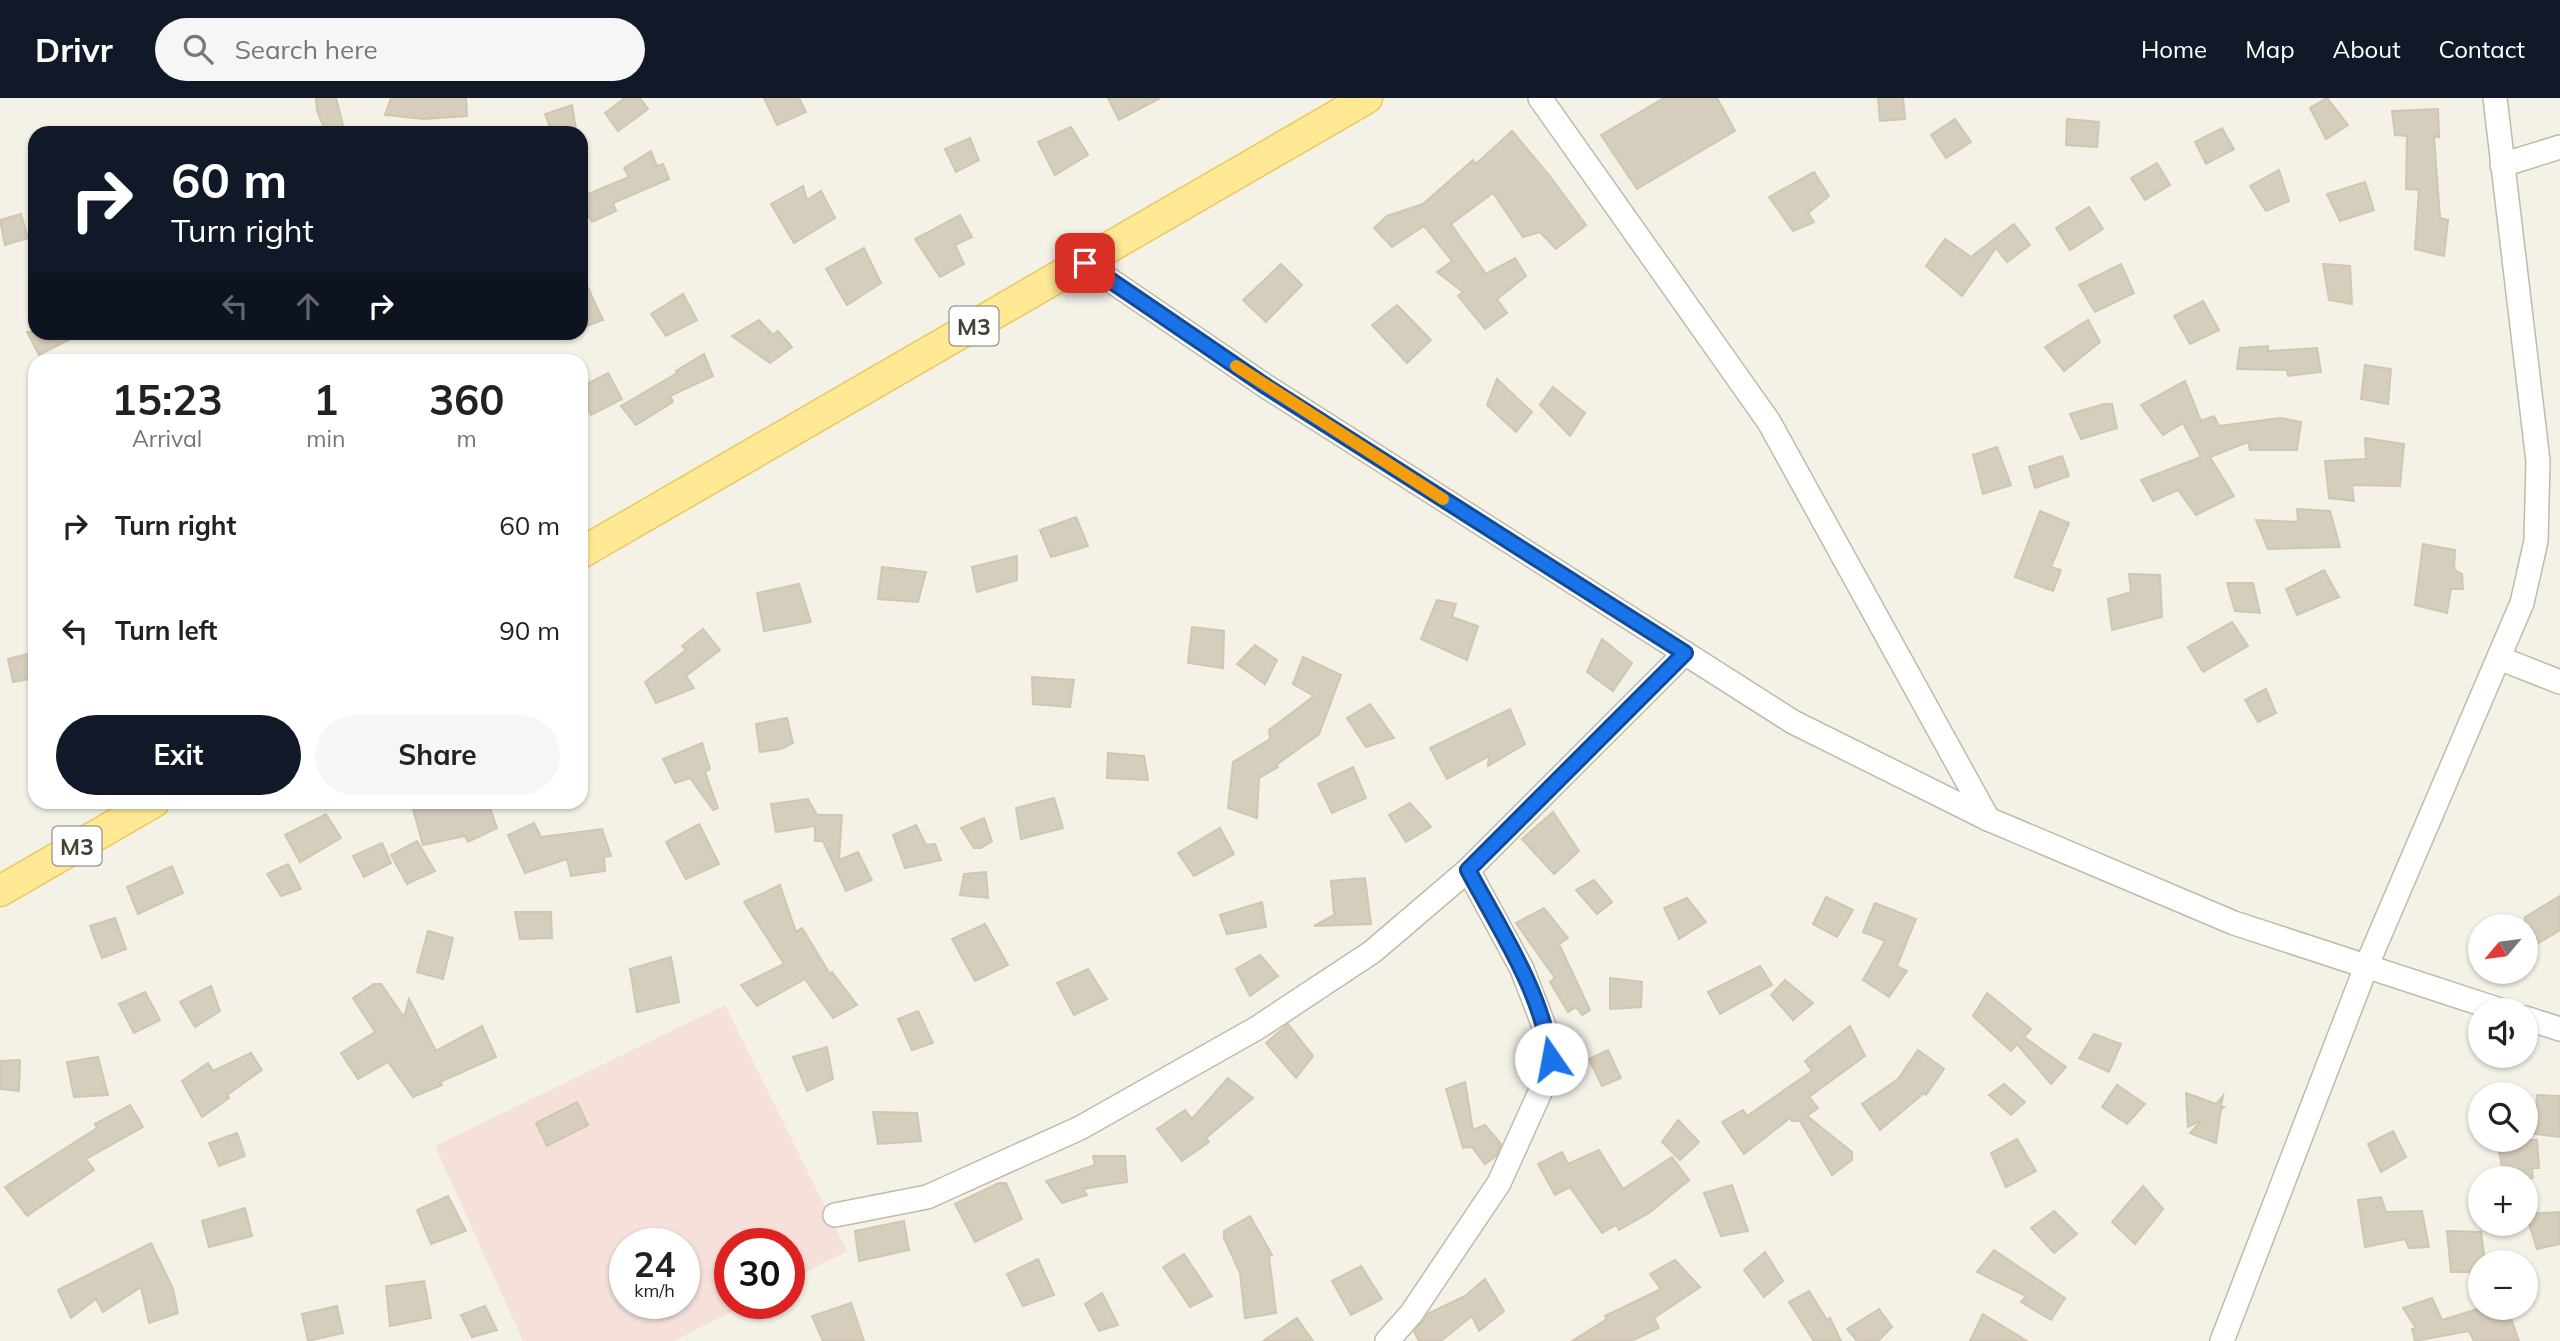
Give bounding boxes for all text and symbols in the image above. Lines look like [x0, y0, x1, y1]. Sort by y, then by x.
search box [155, 18, 645, 81]
text: Drivr [35, 29, 113, 70]
icon: search [179, 30, 217, 68]
text: Search here [235, 33, 378, 66]
text: Home [2141, 34, 2207, 64]
text: Map [2245, 34, 2295, 64]
text: About [2333, 34, 2401, 64]
text: Contact [2439, 34, 2525, 64]
text: 60 m [171, 149, 287, 210]
icon: right [56, 154, 147, 245]
text: Turn right [171, 210, 314, 250]
pin [1055, 233, 1115, 293]
icon: arrive [1066, 244, 1104, 282]
icon: left [216, 287, 254, 325]
icon: ahead [289, 287, 327, 325]
icon: right [362, 287, 400, 325]
road number: M3 [950, 306, 998, 345]
text: 15:23 [112, 373, 223, 426]
text: 1 [313, 373, 338, 426]
text: 360 [429, 373, 504, 426]
text: Arrival [132, 424, 202, 453]
text: min [306, 424, 345, 453]
text: m [457, 424, 477, 453]
icon: right [56, 507, 94, 545]
text: Turn right [115, 509, 236, 542]
text: 60 m [499, 509, 560, 542]
icon: left [56, 612, 94, 650]
text: Turn left [115, 614, 217, 647]
text: 90 m [499, 614, 560, 647]
button: Exit [56, 715, 301, 795]
button: Share [315, 715, 560, 795]
road number: M3 [52, 826, 102, 866]
north arrow [2468, 914, 2538, 984]
map controls [2468, 914, 2538, 1320]
button: sound [2468, 998, 2538, 1068]
position arrow [1514, 1022, 1588, 1096]
button: search [2468, 1082, 2538, 1152]
button: + [2468, 1166, 2538, 1236]
speed limit sign: 30 [714, 1228, 805, 1319]
text: 24 [633, 1242, 676, 1286]
button: − [2468, 1250, 2538, 1320]
text: km/h [634, 1279, 675, 1302]

